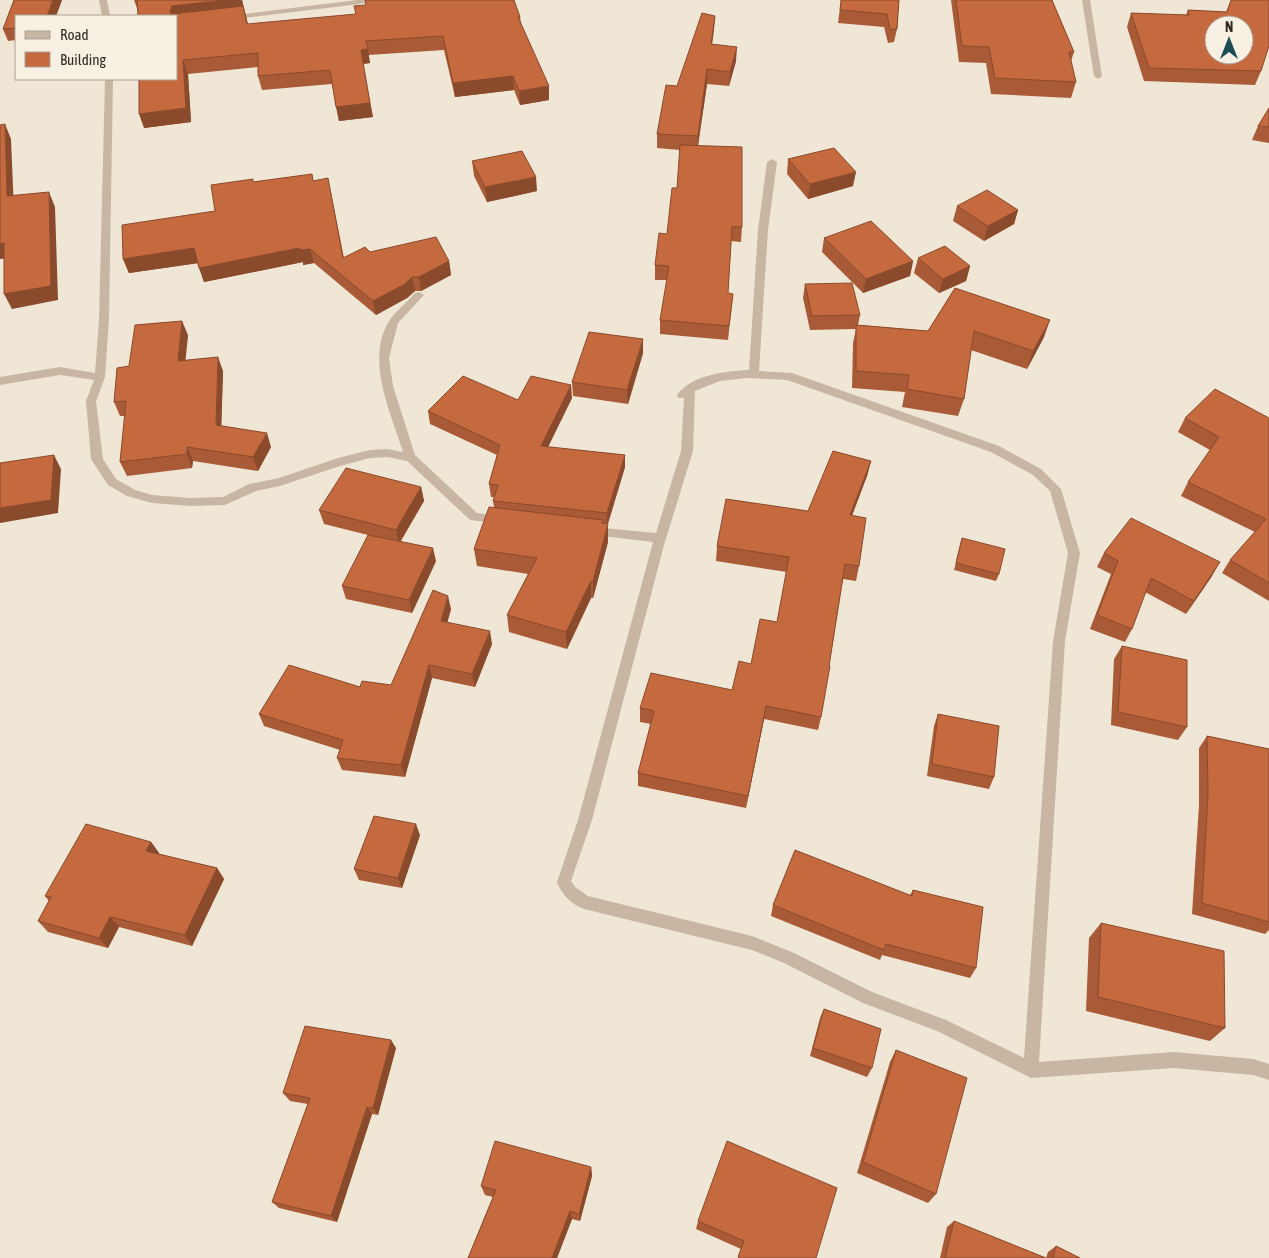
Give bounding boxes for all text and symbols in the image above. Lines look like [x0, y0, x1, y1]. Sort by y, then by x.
legend [15, 15, 178, 80]
north arrow [1204, 15, 1254, 65]
text: N [1225, 19, 1233, 35]
text: Road [60, 26, 89, 43]
text: Building [60, 51, 106, 68]

